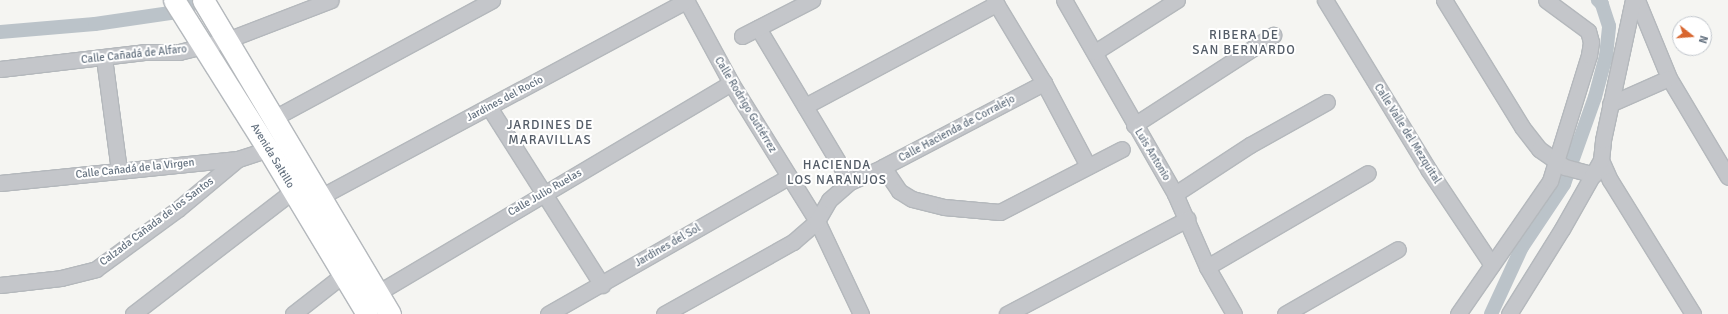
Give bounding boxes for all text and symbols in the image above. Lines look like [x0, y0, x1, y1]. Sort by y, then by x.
north arrow [1672, 16, 1712, 56]
district label: RIBERA DE SAN BERNARDO [1192, 28, 1296, 59]
text: N [1696, 34, 1710, 45]
street label: Calle Cañadá de Alfaro [81, 43, 187, 67]
street label: Calle Rodrigo Gutiérrez [711, 55, 779, 155]
street label: Jardines del Rocío [464, 73, 546, 125]
street label: Calle Valle del Mezquital [1371, 82, 1443, 186]
street label: Calle Hacienda de Corralejo [897, 93, 1017, 165]
district label: JARDINES DE MARAVILLAS [507, 118, 593, 149]
street label: Avenida Saltillo [247, 121, 297, 191]
street label: Luis Antonio [1131, 127, 1173, 183]
street label: Calle Cañadá de la Virgen [75, 156, 195, 182]
district label: HACIENDA LOS NARANJOS [787, 158, 887, 189]
street label: Calle Julio Ruelas [506, 167, 584, 219]
street label: Calzada Cañada de los Santos [97, 175, 217, 269]
street label: Jardines del Sol [633, 222, 703, 270]

